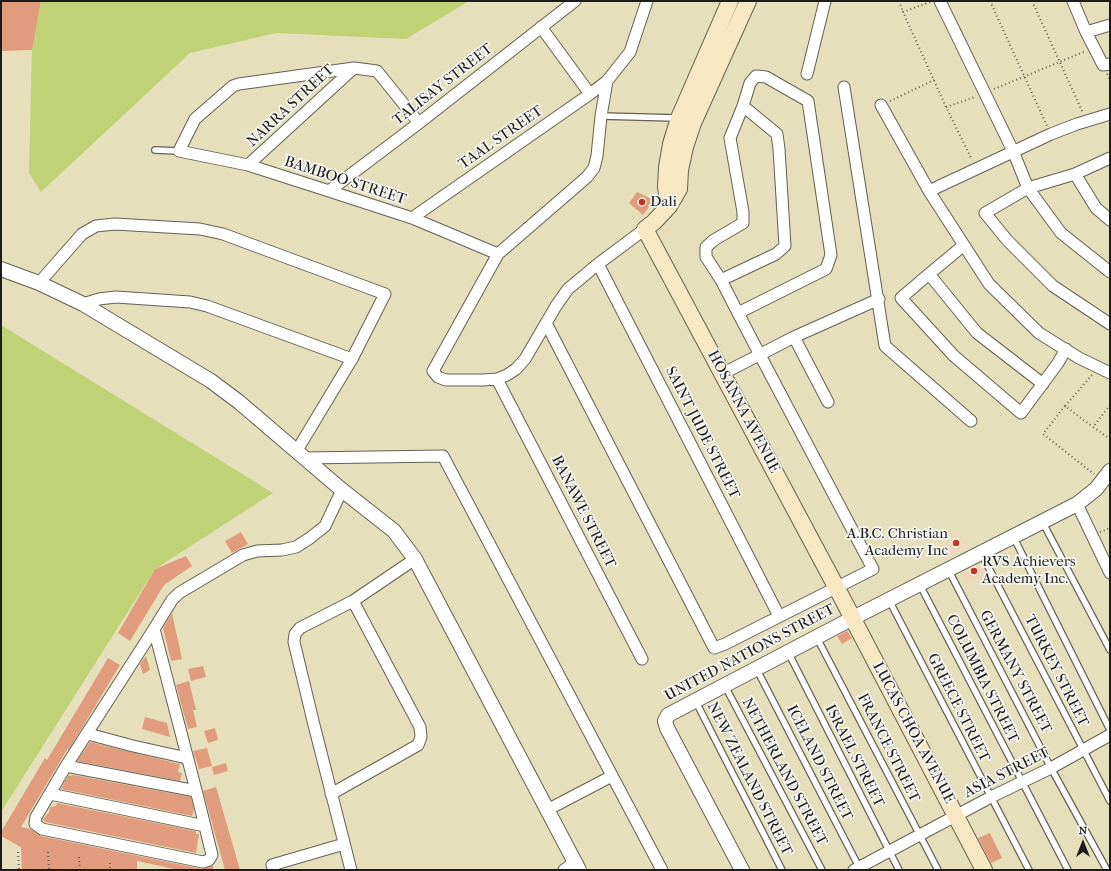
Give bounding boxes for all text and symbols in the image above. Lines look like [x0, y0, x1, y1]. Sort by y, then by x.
street label: TALISAY STREET [389, 40, 497, 130]
street label: NARRA STREET [244, 61, 338, 151]
street label: TAAL STREET [455, 102, 547, 174]
street label: BAMBOO STREET [282, 153, 408, 209]
place label: Dali [650, 193, 677, 211]
marker: Dali [637, 197, 647, 207]
street label: HOSANNA AVENUE [703, 348, 783, 476]
street label: SAINT JUDE STREET [661, 364, 743, 502]
street label: BANAWE STREET [547, 453, 619, 571]
place label: A.B.C. Christian Academy Inc [847, 525, 948, 560]
marker: A.B.C. Christian Academy Inc [951, 538, 961, 548]
place label: RVS Achievers Academy Inc. [982, 553, 1076, 588]
marker: RVS Achievers Academy Inc. [969, 566, 979, 576]
street label: UNITED NATIONS STREET [662, 600, 838, 706]
street label: GERMANY STREET [975, 608, 1055, 736]
street label: COLUMBIA STREET [942, 612, 1022, 746]
street label: TURKEY STREET [1020, 612, 1092, 730]
street label: GREECE STREET [923, 651, 993, 765]
street label: LUCAS CHOA AVENUE [868, 659, 958, 807]
street label: FRANCE STREET [853, 691, 923, 805]
street label: NETHERLAND STREET [737, 695, 831, 849]
street label: NEW ZEALAND STREET [702, 699, 796, 859]
street label: ICELAND STREET [782, 702, 856, 824]
street label: ISRAEL STREET [820, 702, 888, 810]
street label: ASIA STREET [961, 744, 1053, 802]
north arrow [1063, 823, 1103, 863]
text: N [1079, 824, 1087, 837]

